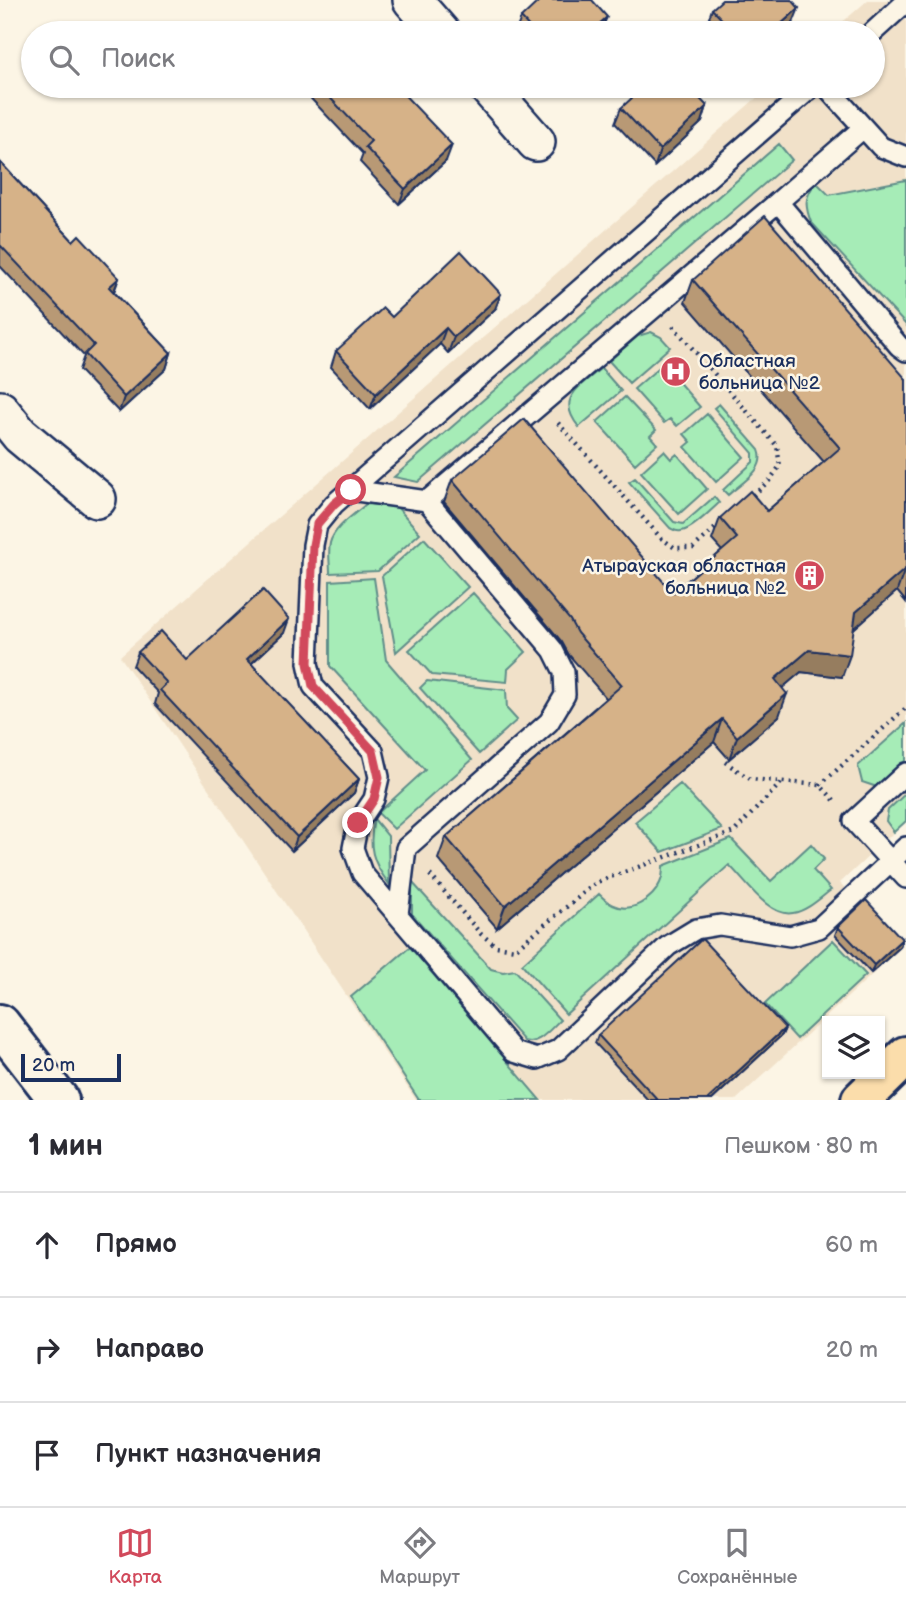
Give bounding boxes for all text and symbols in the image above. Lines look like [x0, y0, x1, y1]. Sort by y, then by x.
search box [21, 21, 885, 98]
icon: search [45, 41, 83, 79]
text: Поиск [101, 44, 175, 75]
place label: Областная больница №2 [699, 350, 821, 395]
hospital icon: Областная больница №2 [659, 354, 693, 388]
route start [335, 474, 366, 505]
place label: Атырауская областная больница №2 [581, 555, 787, 600]
building icon: Атырауская областная больница №2 [792, 559, 826, 593]
route end [342, 807, 373, 838]
map controls [822, 1016, 885, 1079]
button: layers [822, 1016, 885, 1079]
scale bar [21, 1051, 121, 1083]
text: 20 m [32, 1054, 75, 1077]
text: 1 мин [28, 1128, 103, 1164]
text: Пешком · 80 m [724, 1132, 878, 1160]
icon: ahead [28, 1226, 66, 1264]
text: Прямо [95, 1229, 177, 1260]
text: 60 m [825, 1231, 878, 1259]
icon: right [28, 1331, 66, 1369]
text: Направо [95, 1334, 204, 1365]
text: 20 m [826, 1336, 878, 1364]
icon: arrive [28, 1436, 66, 1474]
text: Пункт назначения [95, 1439, 321, 1470]
tab: Карта [109, 1524, 162, 1589]
tab: Маршрут [379, 1524, 460, 1589]
tab: Сохранённые [677, 1524, 797, 1589]

